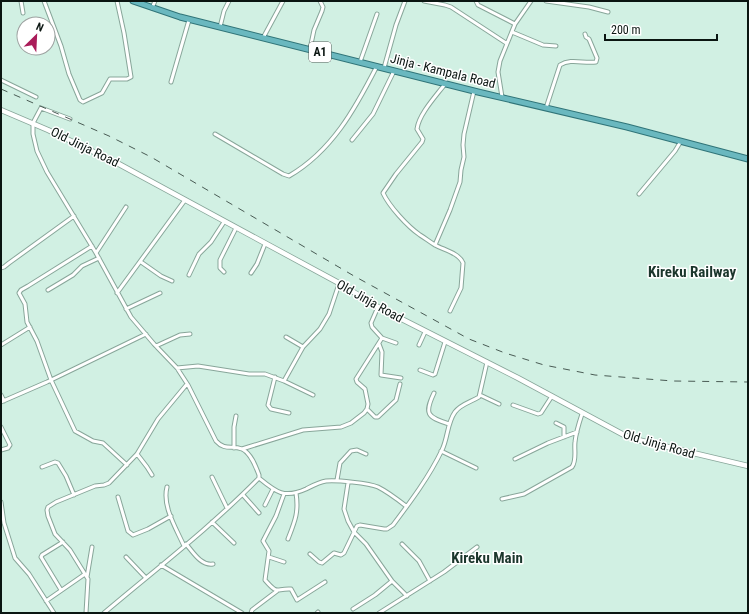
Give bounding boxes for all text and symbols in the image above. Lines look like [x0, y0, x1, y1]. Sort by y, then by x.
north arrow [16, 16, 56, 56]
scale bar [605, 16, 717, 42]
text: N [34, 20, 46, 35]
text: 200 m [611, 23, 641, 37]
road number: A1 [309, 42, 331, 62]
street label: Jinja - Kampala Road [389, 51, 497, 91]
street label: Old Jinja Road [48, 124, 122, 170]
district label: Kireku Railway [648, 263, 736, 281]
street label: Old Jinja Road [334, 276, 406, 326]
street label: Old Jinja Road [621, 427, 697, 461]
district label: Kireku Main [451, 549, 523, 567]

